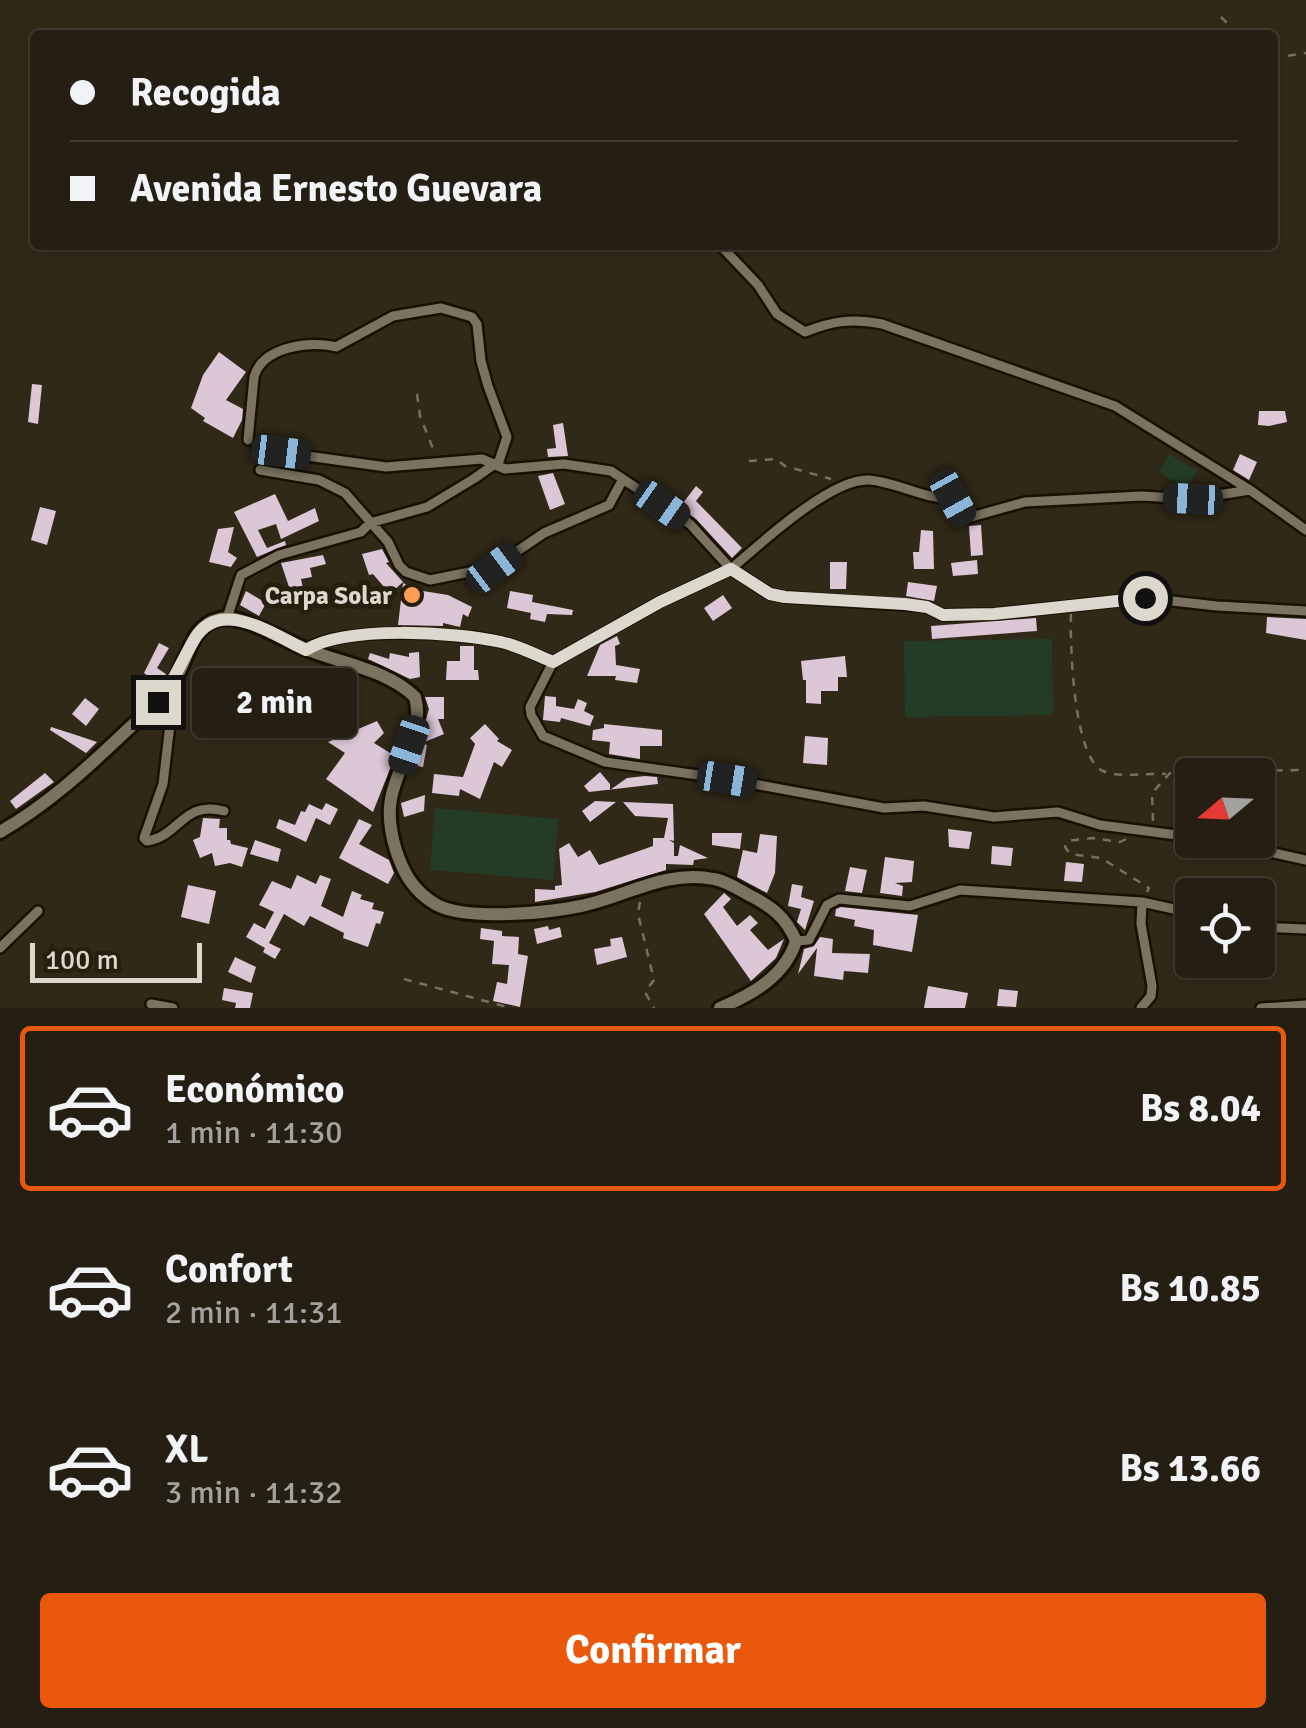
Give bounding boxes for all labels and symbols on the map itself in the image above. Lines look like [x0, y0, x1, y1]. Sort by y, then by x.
car [249, 433, 313, 471]
car [925, 464, 981, 532]
car [629, 476, 695, 534]
car [1162, 482, 1224, 516]
car [461, 538, 527, 598]
route start [1123, 576, 1168, 621]
place label: Carpa Solar [265, 580, 392, 611]
marker: Carpa Solar [401, 584, 423, 606]
callout: 2 min [193, 667, 358, 737]
route end [136, 680, 181, 725]
car [385, 712, 433, 778]
north arrow [1175, 758, 1275, 858]
car [695, 759, 759, 799]
scale bar [30, 938, 202, 983]

